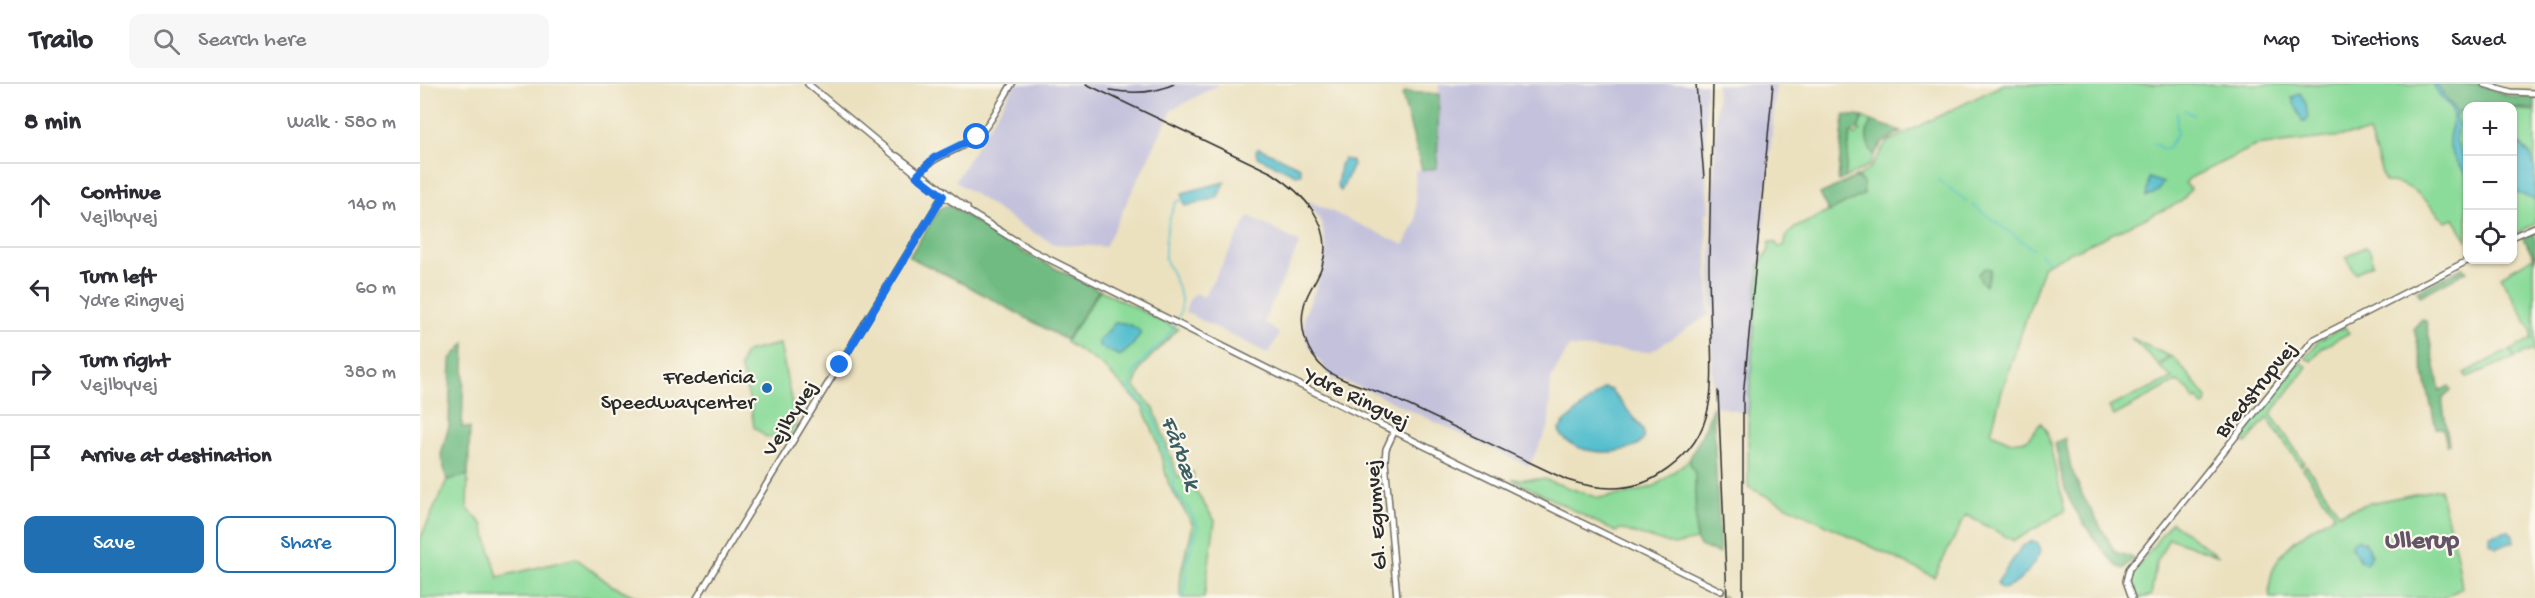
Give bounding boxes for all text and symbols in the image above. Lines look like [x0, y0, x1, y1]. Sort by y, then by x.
search box [129, 14, 549, 68]
text: Trailo [30, 25, 93, 58]
icon: search [150, 25, 183, 58]
text: Search here [198, 28, 306, 54]
text: Map [2263, 29, 2300, 54]
text: Directions [2333, 29, 2418, 54]
text: Saved [2451, 29, 2505, 54]
map controls [2463, 102, 2517, 264]
button: + [2463, 102, 2517, 156]
text: 8 min [24, 108, 81, 139]
text: Walk · 580 m [287, 112, 396, 135]
route start [963, 123, 989, 149]
button: − [2463, 156, 2517, 210]
text: Continue [81, 181, 161, 207]
icon: ahead [24, 189, 57, 222]
text: 140 m [348, 194, 396, 217]
text: Vejlbyvej [81, 207, 158, 230]
button: locate [2463, 210, 2517, 264]
text: Turn left [81, 265, 155, 291]
icon: left [24, 273, 57, 306]
text: 60 m [356, 278, 396, 301]
text: Ydre Ringvej [81, 291, 185, 314]
street label: Bredstrupvej [2210, 337, 2304, 445]
text: Turn right [81, 349, 169, 375]
route end [826, 351, 852, 377]
icon: right [24, 357, 57, 390]
text: 380 m [344, 362, 396, 385]
street label: Ydre Ringvej [1297, 362, 1413, 436]
place label: Fredericia Speedwaycenter [601, 366, 757, 417]
text: Vejlbyvej [81, 375, 158, 398]
street label: Vejlbyvej [757, 376, 825, 463]
marker: Fredericia Speedwaycenter [760, 381, 774, 395]
water label: Fårbæk [1152, 413, 1206, 496]
icon: arrive [24, 441, 57, 474]
text: Arrive at destination [81, 444, 271, 470]
street label: Gl. Egumvej [1361, 459, 1395, 571]
button: Save [24, 516, 204, 573]
button: Share [216, 516, 396, 573]
district label: Ullerup [2385, 527, 2459, 558]

